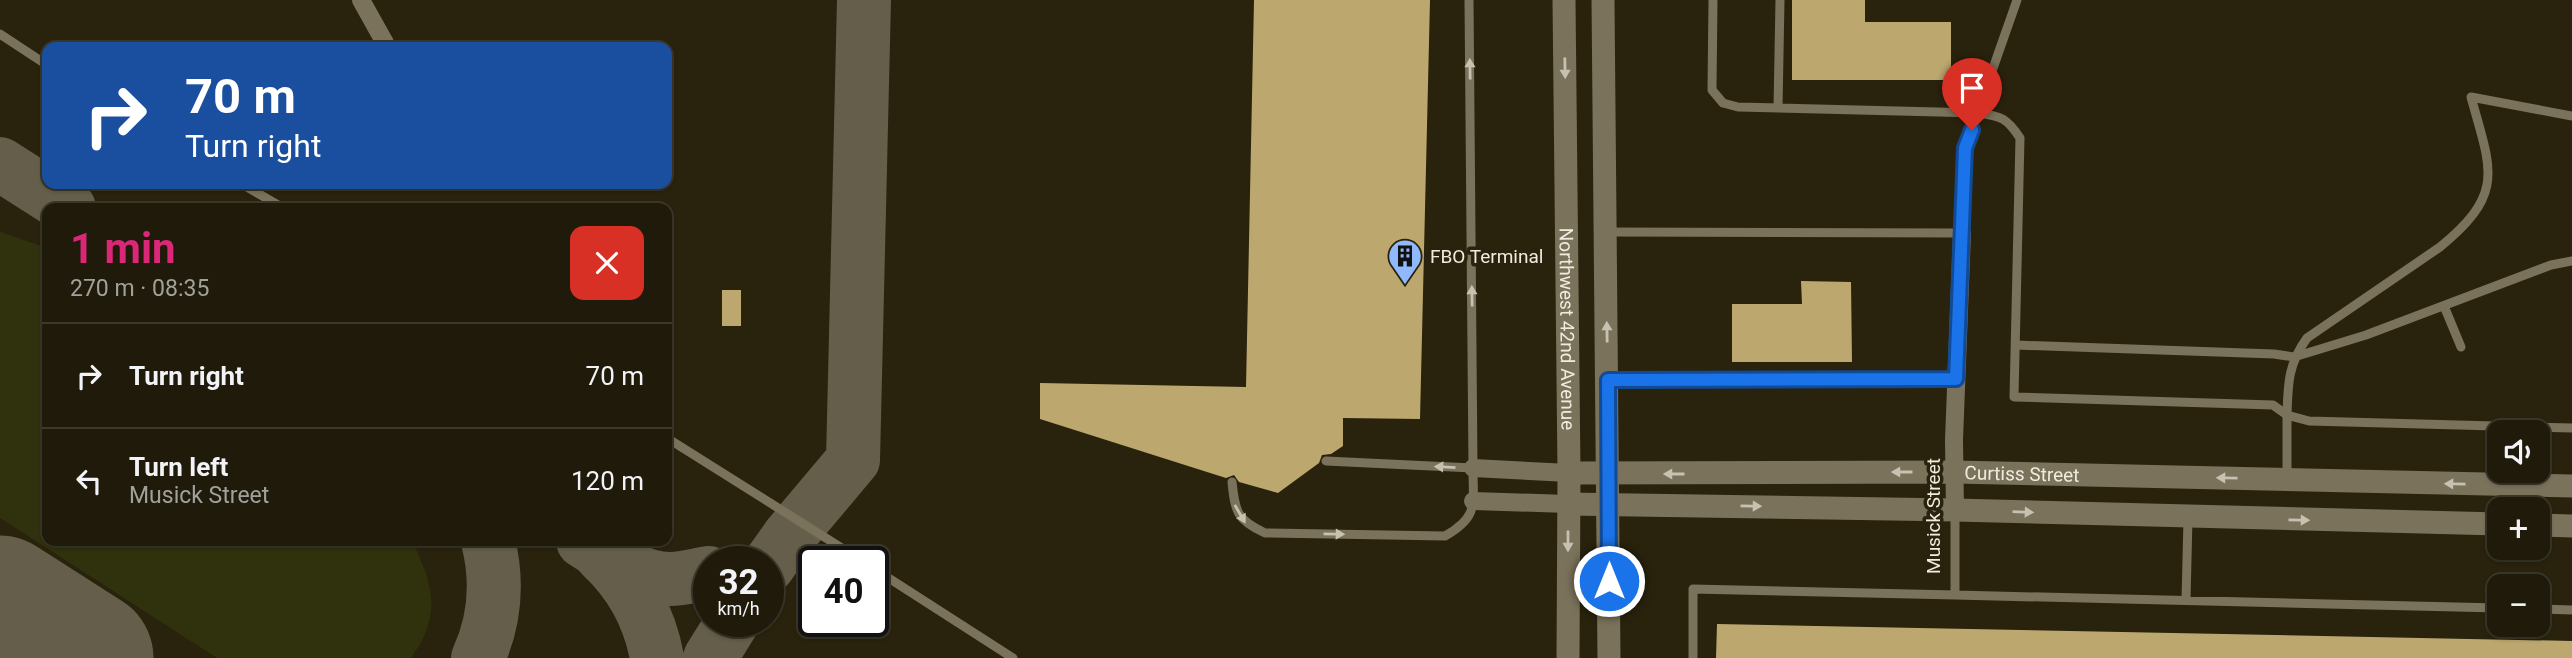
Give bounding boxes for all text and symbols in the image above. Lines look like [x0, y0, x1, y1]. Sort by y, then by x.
one-way arrow [1464, 57, 1476, 79]
one-way arrow [1559, 57, 1571, 79]
pin [1942, 58, 2002, 130]
text: 70 m [185, 68, 296, 125]
icon: arrive [1953, 69, 1991, 107]
icon: right [70, 70, 161, 161]
text: Turn right [185, 127, 321, 165]
text: 1 min [70, 224, 176, 273]
button: close [570, 226, 644, 300]
street label: Northwest 42nd Avenue [1554, 228, 1580, 430]
building icon: FBO Terminal [1386, 237, 1424, 286]
place label: FBO Terminal [1430, 245, 1543, 268]
text: 270 m · 08:35 [70, 275, 209, 302]
one-way arrow [1467, 285, 1478, 307]
one-way arrow [1601, 320, 1612, 342]
icon: right [70, 357, 108, 395]
text: Turn right [129, 361, 244, 391]
text: 70 m [586, 361, 644, 391]
map controls [2487, 420, 2550, 637]
button: sound [2487, 420, 2550, 483]
text: Turn left [129, 452, 228, 482]
street label: Musick Street [1922, 458, 1945, 574]
street label: Curtiss Street [1964, 461, 2080, 487]
icon: left [70, 462, 108, 500]
one-way arrow [1434, 462, 1456, 473]
text: 120 m [571, 466, 644, 496]
one-way arrow [1891, 466, 1913, 478]
one-way arrow [1663, 468, 1685, 480]
one-way arrow [2216, 473, 2238, 484]
one-way arrow [2444, 478, 2466, 489]
text: Musick Street [129, 482, 269, 509]
button: + [2487, 497, 2550, 560]
one-way arrow [1740, 501, 1762, 512]
one-way arrow [1234, 504, 1246, 523]
one-way arrow [2012, 506, 2034, 518]
one-way arrow [2289, 514, 2311, 525]
one-way arrow [1323, 528, 1345, 540]
one-way arrow [1562, 530, 1574, 552]
position arrow [1572, 544, 1646, 618]
speed limit sign: 40 [798, 546, 889, 637]
text: 32 [718, 562, 759, 603]
button: − [2487, 574, 2550, 637]
text: km/h [717, 598, 760, 619]

